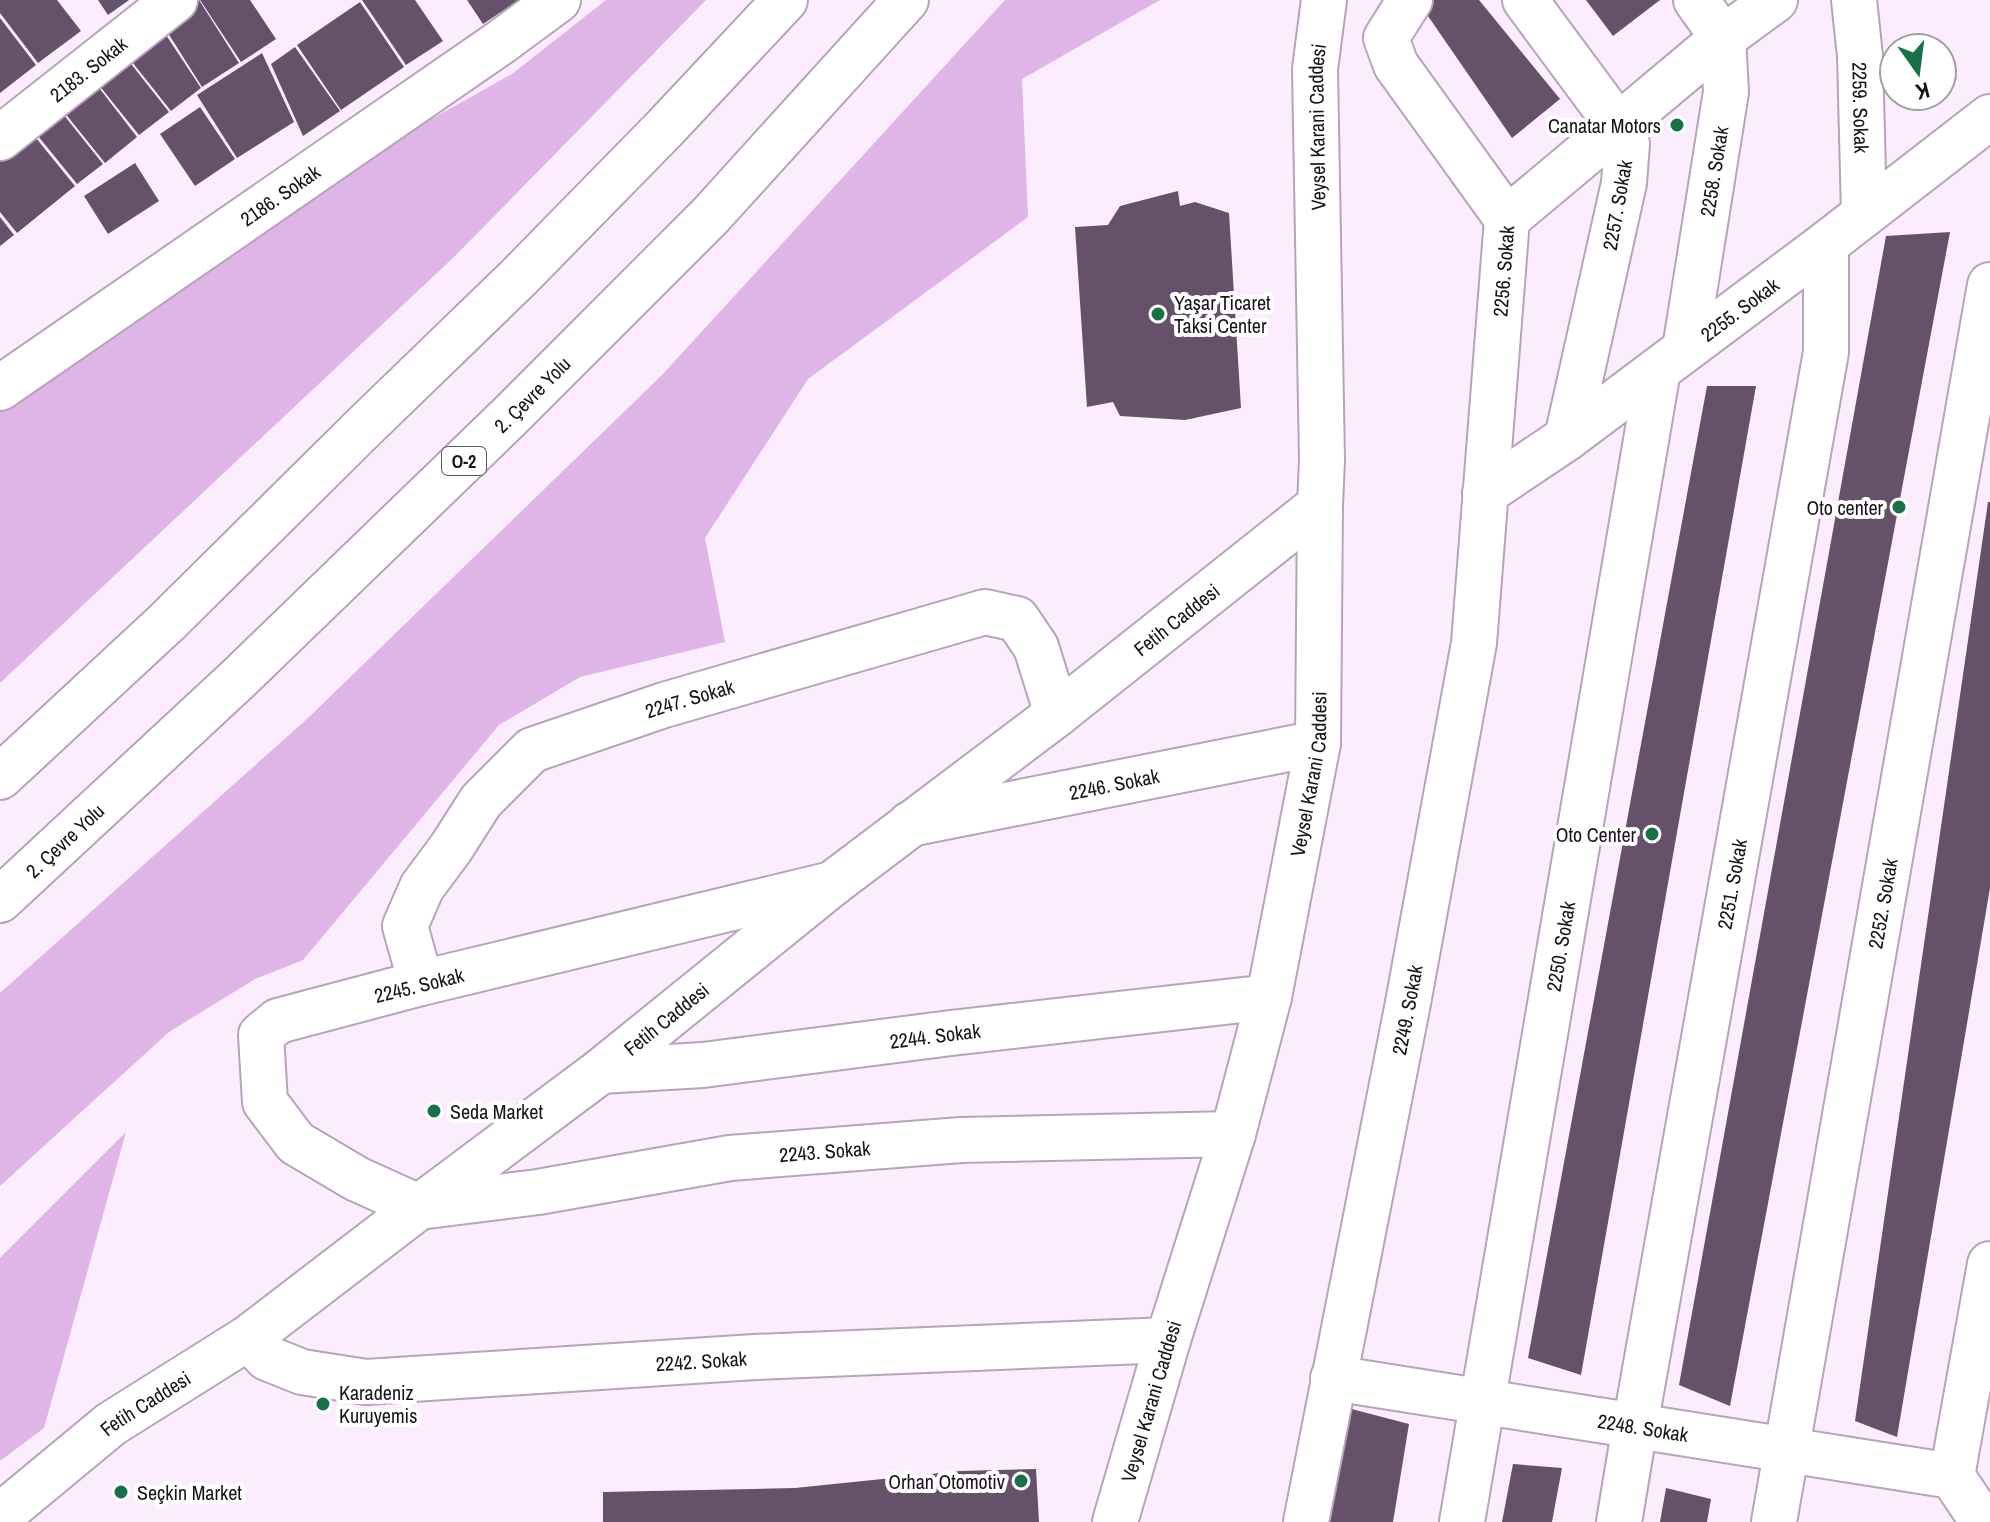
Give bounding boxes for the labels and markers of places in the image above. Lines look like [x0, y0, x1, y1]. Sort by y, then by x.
place label: Canatar Motors [1548, 112, 1661, 139]
marker: Canatar Motors [1668, 116, 1686, 134]
place label: Yaşar Ticaret Taksi Center [1174, 289, 1271, 339]
marker: Yaşar Ticaret Taksi Center [1149, 305, 1167, 323]
place label: Oto center [1806, 494, 1884, 521]
marker: Oto center [1890, 498, 1908, 516]
place label: Oto Center [1556, 821, 1637, 848]
marker: Oto Center [1643, 825, 1661, 843]
place label: Seda Market [450, 1098, 543, 1125]
marker: Seda Market [425, 1102, 443, 1120]
place label: Karadeniz Kuruyemis [339, 1379, 417, 1429]
marker: Karadeniz Kuruyemis [314, 1395, 332, 1413]
place label: Orhan Otomotiv [888, 1468, 1006, 1495]
marker: Orhan Otomotiv [1012, 1472, 1030, 1490]
place label: Seçkin Market [137, 1479, 242, 1506]
marker: Seçkin Market [112, 1483, 130, 1501]

